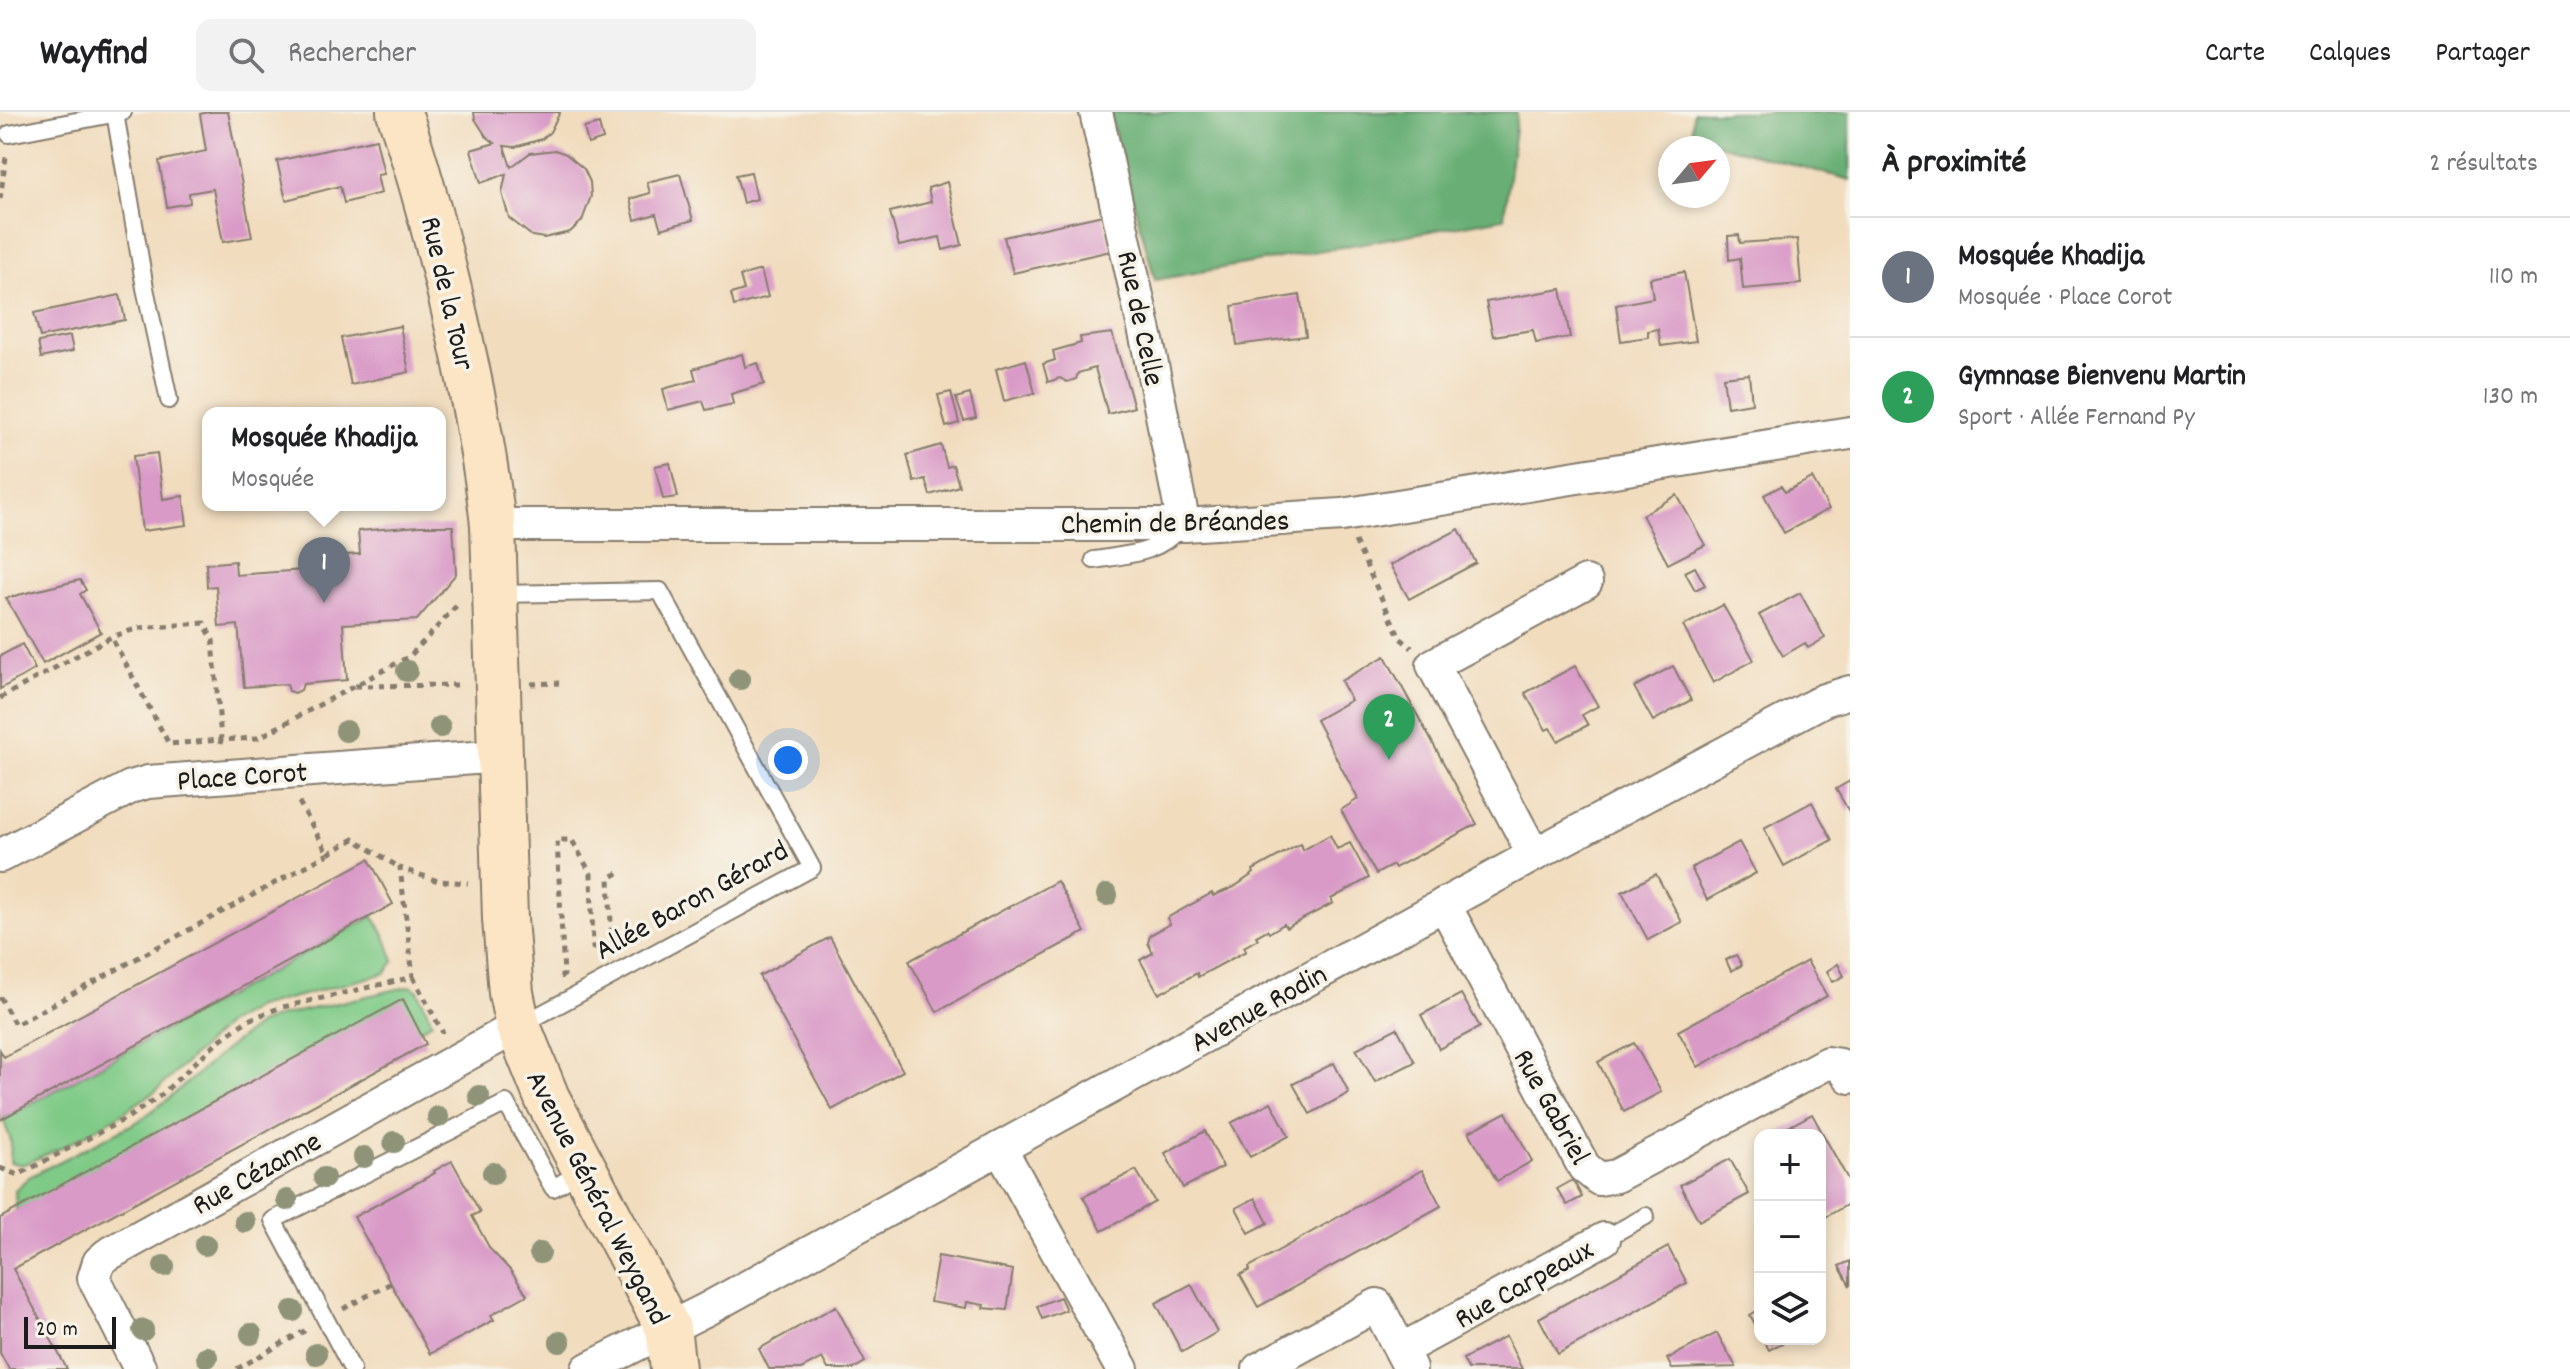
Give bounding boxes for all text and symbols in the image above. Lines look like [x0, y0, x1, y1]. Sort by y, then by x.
search box [196, 19, 756, 91]
text: Wayfind [40, 28, 148, 83]
icon: search [224, 33, 268, 77]
text: Rechercher [288, 34, 416, 77]
text: Carte [2205, 35, 2265, 75]
text: Calques [2309, 35, 2391, 75]
text: Partager [2435, 35, 2530, 75]
north arrow [1658, 136, 1730, 208]
text: À proximité [1882, 140, 2026, 189]
text: 2 résultats [2429, 146, 2538, 183]
street label: Rue de la Tour [406, 213, 483, 375]
text: Mosquée Khadija [1958, 237, 2144, 280]
street label: Rue de Celle [1102, 247, 1173, 391]
text: 1 [1905, 259, 1911, 296]
text: 110 m [2489, 259, 2538, 296]
text: Mosquée · Place Corot [1958, 280, 2172, 317]
text: Gymnase Bienvenu Martin [1958, 357, 2246, 400]
text: 2 [1902, 379, 1914, 416]
text: 130 m [2483, 379, 2538, 416]
text: Sport · Allée Fernand Py [1958, 400, 2195, 437]
popup [202, 407, 446, 511]
text: Mosquée Khadija [231, 419, 417, 462]
text: Mosquée [231, 462, 314, 499]
street label: Chemin de Bréandes [1060, 502, 1290, 549]
pin: 1 [298, 537, 350, 603]
pin: 2 [1363, 694, 1415, 760]
your location [768, 740, 808, 780]
street label: Place Corot [176, 753, 309, 805]
street label: Allée Baron Gérard [588, 832, 798, 974]
street label: Avenue Rodin [1184, 956, 1336, 1066]
street label: Rue Gabriel [1500, 1042, 1599, 1174]
street label: Avenue Général Weygand [512, 1064, 678, 1334]
street label: Rue Cézanne [186, 1123, 331, 1229]
map controls [1754, 1129, 1826, 1345]
button: + [1754, 1129, 1826, 1201]
button: − [1754, 1201, 1826, 1273]
street label: Rue Carpeaux [1448, 1231, 1602, 1343]
button: layers [1754, 1273, 1826, 1345]
scale bar [24, 1313, 116, 1349]
text: 20 m [36, 1315, 78, 1346]

